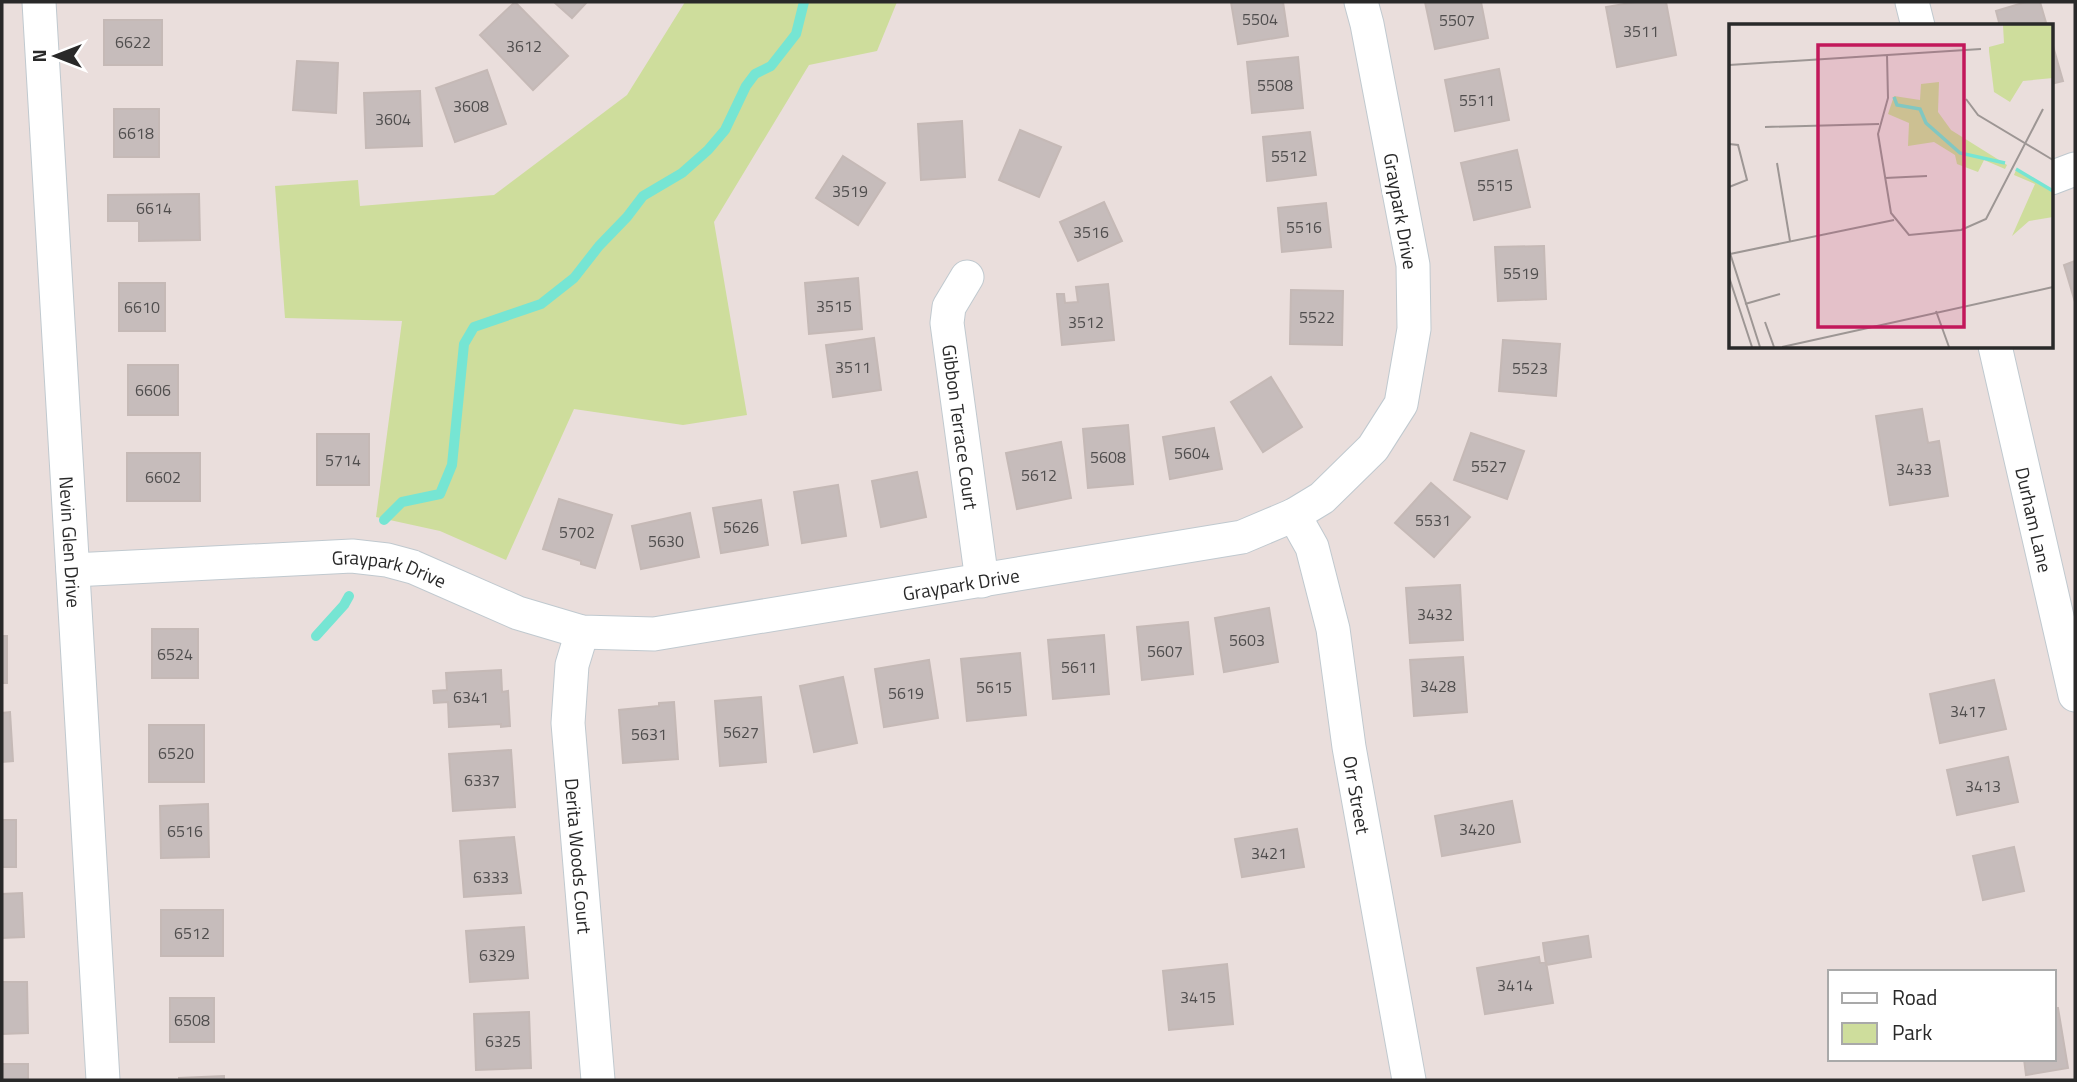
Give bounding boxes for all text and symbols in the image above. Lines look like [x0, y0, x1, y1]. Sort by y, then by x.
house number: 5504 [1242, 7, 1278, 31]
house number: 5507 [1439, 8, 1475, 32]
house number: 3511 [1623, 19, 1659, 43]
north arrow [21, 21, 91, 91]
inset map [1729, 24, 2052, 348]
house number: 6622 [115, 30, 151, 54]
house number: 3612 [506, 34, 542, 58]
text: N [24, 49, 53, 63]
house number: 5508 [1257, 73, 1293, 97]
house number: 5511 [1459, 88, 1495, 112]
house number: 3608 [453, 94, 489, 118]
house number: 3604 [375, 107, 411, 131]
house number: 6618 [118, 121, 154, 145]
house number: 5512 [1271, 144, 1307, 168]
street label: Graypark Drive [1376, 150, 1426, 272]
house number: 5515 [1477, 173, 1513, 197]
house number: 3519 [832, 179, 868, 203]
house number: 6614 [136, 196, 172, 220]
house number: 5516 [1286, 215, 1322, 239]
house number: 3516 [1073, 220, 1109, 244]
house number: 5519 [1503, 261, 1539, 285]
house number: 3515 [816, 294, 852, 318]
house number: 6610 [124, 295, 160, 319]
house number: 5522 [1299, 305, 1335, 329]
house number: 3512 [1068, 310, 1104, 334]
street label: Gibbon Terrace Court [936, 343, 987, 512]
house number: 3511 [835, 355, 871, 379]
house number: 5523 [1512, 356, 1548, 380]
house number: 6606 [135, 378, 171, 402]
house number: 5604 [1174, 441, 1210, 465]
house number: 5608 [1090, 445, 1126, 469]
house number: 5714 [325, 448, 361, 472]
house number: 5527 [1471, 454, 1507, 478]
house number: 3433 [1896, 457, 1932, 481]
house number: 5612 [1021, 463, 1057, 487]
street label: Durham Lane [2009, 464, 2061, 575]
house number: 6602 [145, 465, 181, 489]
street label: Nevin Glen Drive [53, 476, 89, 609]
house number: 5531 [1415, 508, 1451, 532]
house number: 5626 [723, 515, 759, 539]
house number: 5702 [559, 520, 595, 544]
house number: 5630 [648, 529, 684, 553]
street label: Graypark Drive [331, 541, 451, 595]
street label: Graypark Drive [900, 559, 1021, 607]
house number: 3432 [1417, 602, 1453, 626]
house number: 5603 [1229, 628, 1265, 652]
house number: 5607 [1147, 639, 1183, 663]
house number: 6524 [157, 642, 193, 666]
house number: 5611 [1061, 655, 1097, 679]
house number: 3428 [1420, 674, 1456, 698]
house number: 5615 [976, 675, 1012, 699]
house number: 5619 [888, 681, 924, 705]
house number: 6341 [453, 685, 489, 709]
house number: 3417 [1950, 699, 1986, 723]
house number: 5627 [723, 720, 759, 744]
house number: 5631 [631, 722, 667, 746]
house number: 6520 [158, 741, 194, 765]
street label: Orr Street [1336, 753, 1379, 837]
house number: 6337 [464, 768, 500, 792]
house number: 3413 [1965, 774, 2001, 798]
street label: Derita Woods Court [558, 777, 600, 935]
house number: 3420 [1459, 817, 1495, 841]
house number: 6516 [167, 819, 203, 843]
house number: 3421 [1251, 841, 1287, 865]
house number: 6333 [473, 865, 509, 889]
house number: 6512 [174, 921, 210, 945]
house number: 6329 [479, 943, 515, 967]
legend [1828, 970, 2056, 1061]
house number: 3414 [1497, 973, 1533, 997]
text: Road [1892, 981, 1937, 1013]
house number: 3415 [1180, 985, 1216, 1009]
house number: 6508 [174, 1008, 210, 1032]
text: Park [1892, 1016, 1932, 1048]
house number: 6325 [485, 1029, 521, 1053]

